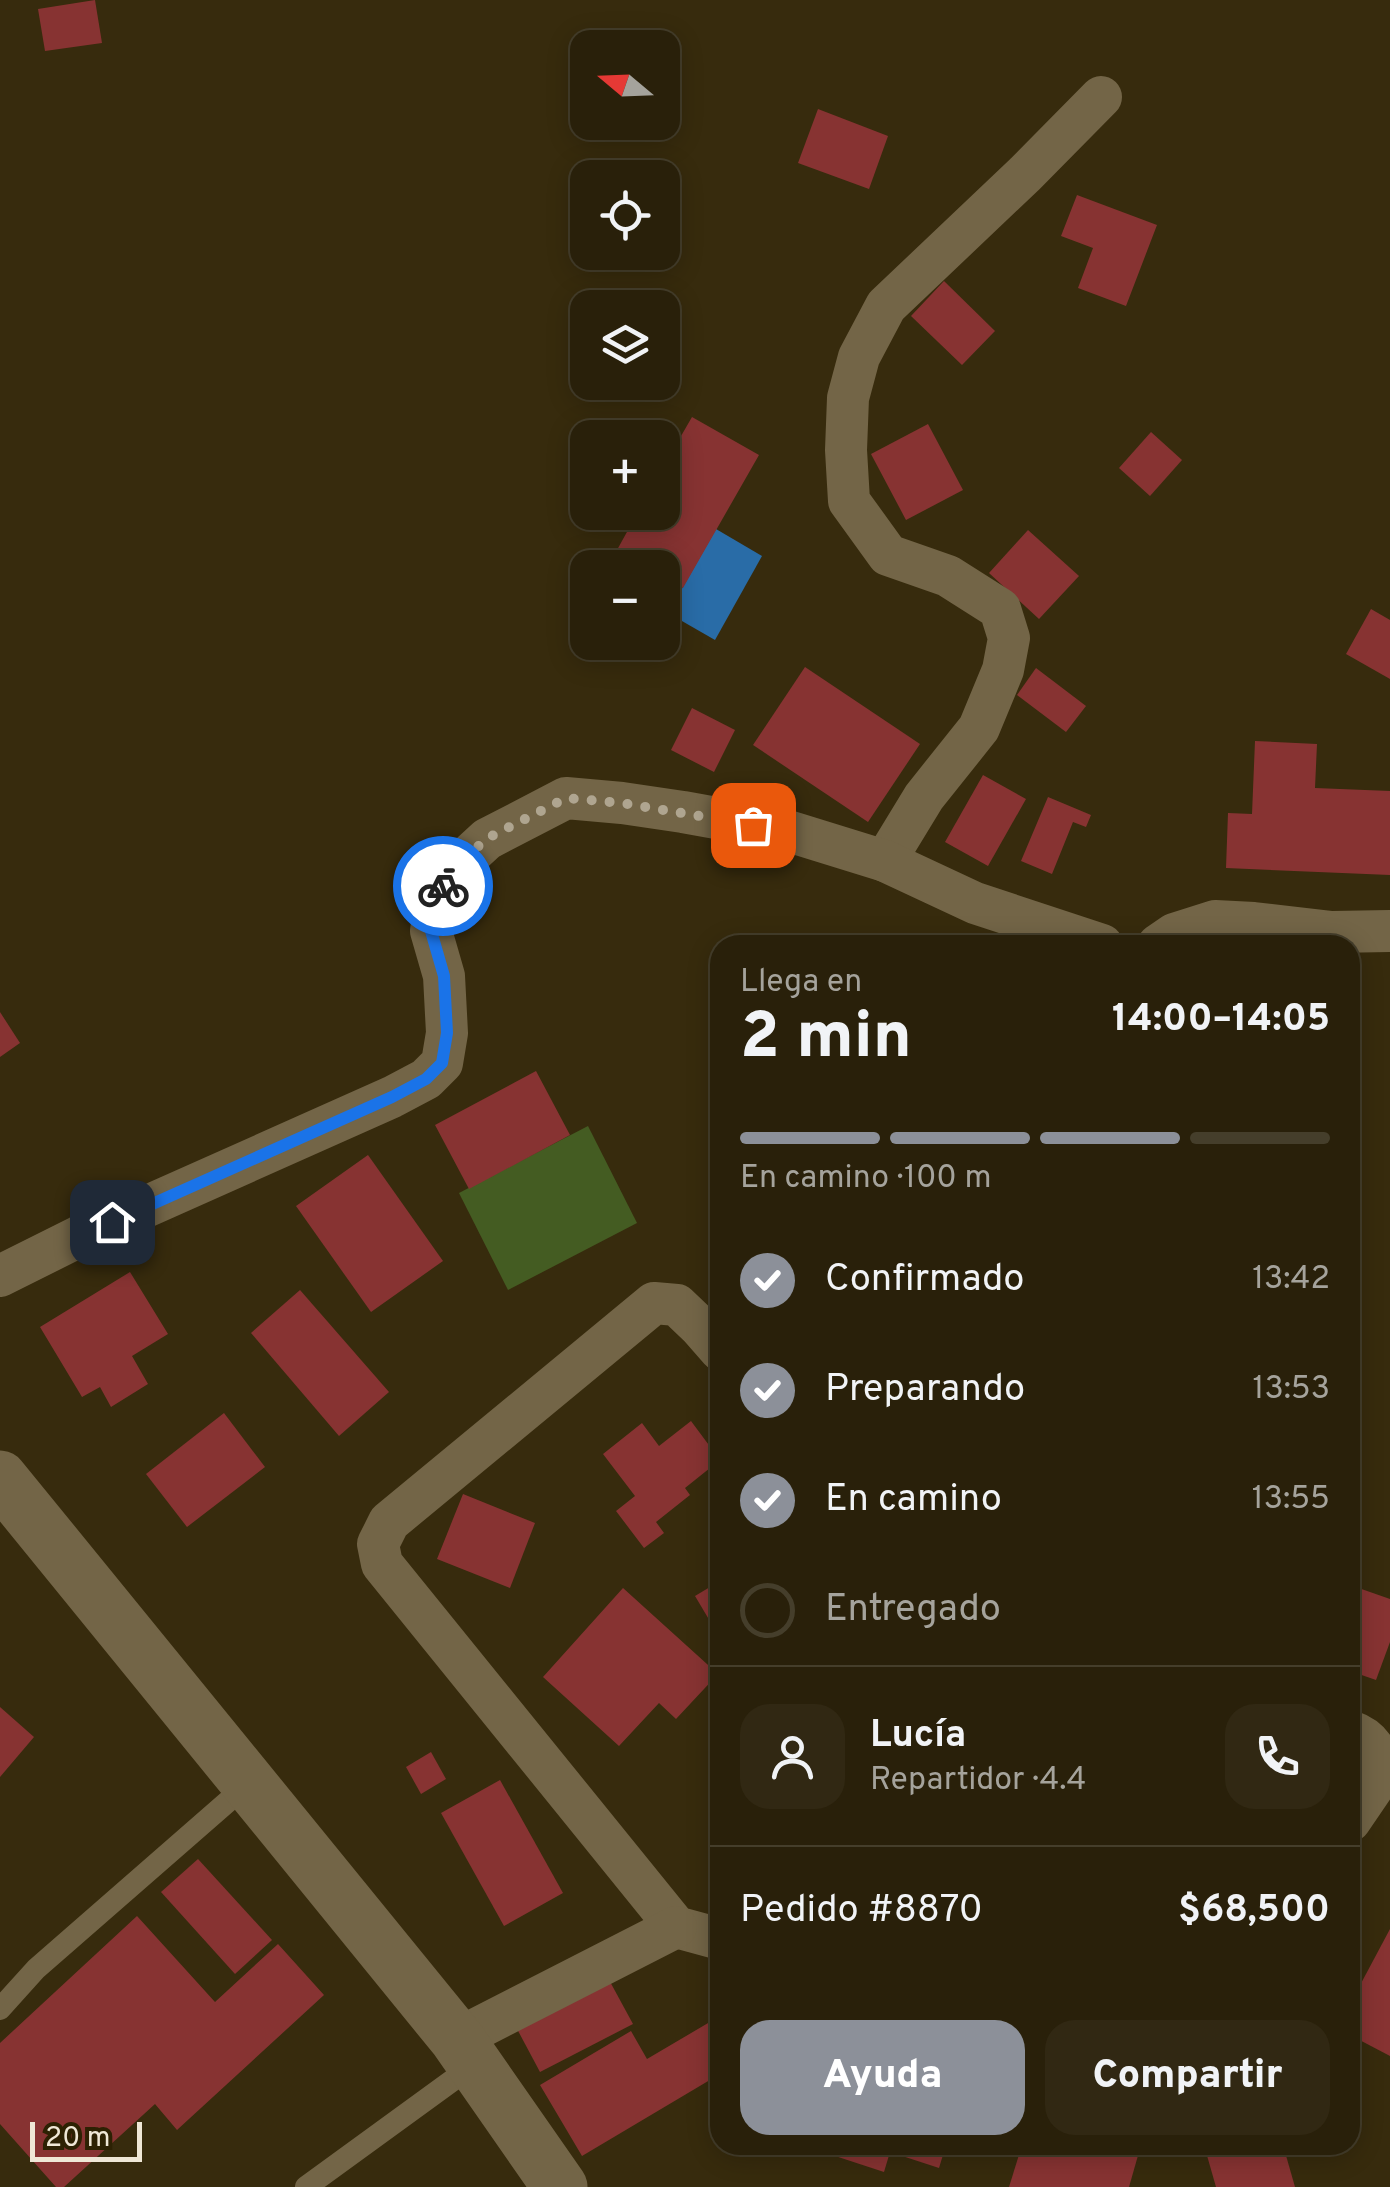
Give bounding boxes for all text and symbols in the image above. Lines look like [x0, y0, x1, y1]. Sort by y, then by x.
north arrow [570, 30, 680, 140]
map controls [570, 30, 680, 660]
button: locate [570, 160, 680, 270]
button: layers [570, 290, 680, 400]
button: + [570, 420, 680, 530]
button: − [570, 550, 680, 660]
pin [711, 783, 796, 868]
icon: bag [726, 798, 781, 853]
courier [393, 836, 493, 936]
icon: bike [416, 859, 471, 914]
text: Llega en [740, 963, 862, 1003]
text: 14:00–14:05 [1112, 996, 1330, 1045]
text: 2 min [740, 999, 912, 1081]
text: En camino · 100 m [740, 1159, 992, 1199]
pin [70, 1180, 155, 1265]
icon: home [85, 1195, 140, 1250]
icon: check [740, 1253, 795, 1308]
text: Confirmado [825, 1256, 1025, 1305]
text: 13:42 [1252, 1260, 1330, 1300]
icon: check [740, 1363, 795, 1418]
text: Preparando [825, 1366, 1025, 1415]
text: 13:53 [1252, 1370, 1330, 1410]
icon: check [740, 1473, 795, 1528]
text: En camino [825, 1476, 1002, 1525]
text: 13:55 [1252, 1480, 1330, 1520]
text: Entregado [825, 1586, 1001, 1635]
button: person [740, 1704, 845, 1809]
button: phone [1225, 1704, 1330, 1809]
text: Lucía [870, 1712, 966, 1761]
text: Repartidor · 4.4 [870, 1761, 1086, 1801]
text: Pedido #8870 [740, 1887, 983, 1936]
text: $68,500 [1178, 1887, 1330, 1936]
button: Ayuda [740, 2020, 1025, 2135]
button: Compartir [1045, 2020, 1330, 2135]
scale bar [30, 2117, 142, 2162]
text: 20 m [45, 2121, 110, 2157]

